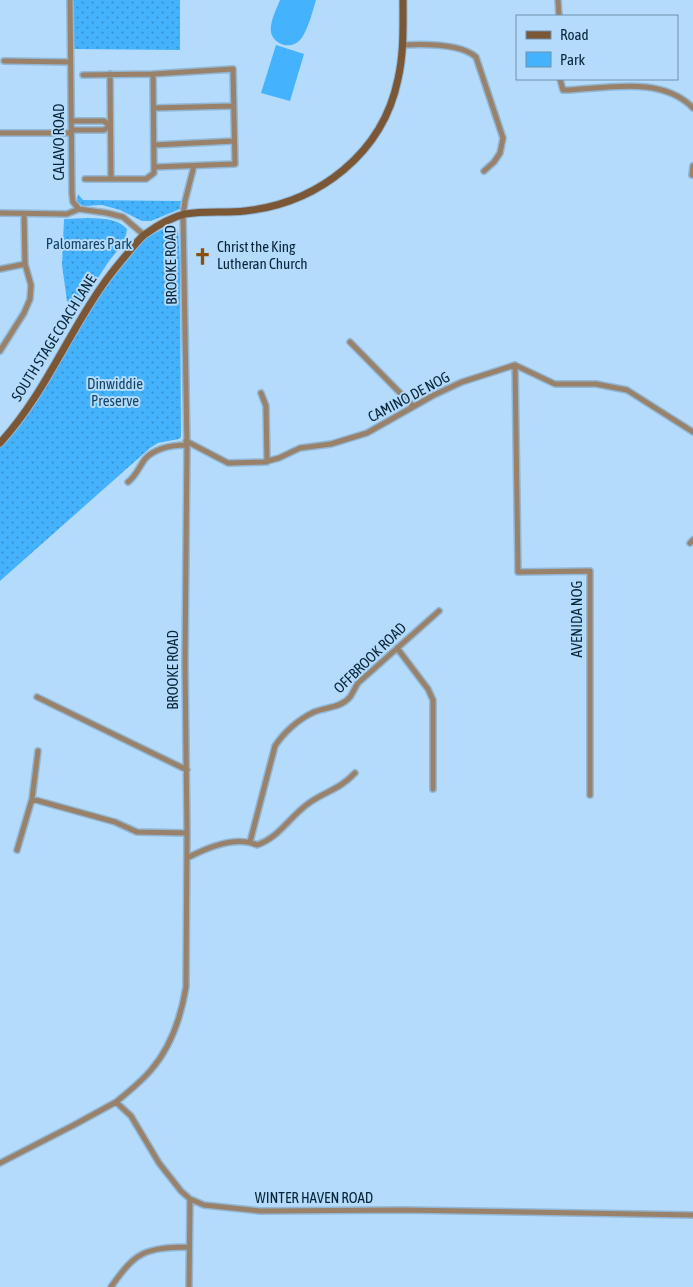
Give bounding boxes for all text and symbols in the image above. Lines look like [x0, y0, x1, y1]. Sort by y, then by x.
legend [516, 15, 678, 80]
text: Road [560, 26, 589, 43]
text: Park [560, 51, 585, 68]
street label: CALAVO ROAD [50, 104, 67, 180]
street label: BROOKE ROAD [161, 225, 180, 305]
park label: Palomares Park [46, 235, 133, 252]
place label: Christ the King Lutheran Church [217, 238, 307, 272]
church icon: Christ the King Lutheran Church [193, 246, 213, 266]
street label: SOUTH STAGE COACH LANE [8, 271, 100, 404]
street label: CAMINO DE NOG [365, 368, 453, 425]
park label: Dinwiddie Preserve [87, 375, 143, 409]
street label: AVENIDA NOG [568, 581, 585, 657]
street label: OFFBROOK ROAD [330, 619, 409, 696]
street label: BROOKE ROAD [164, 630, 181, 710]
street label: WINTER HAVEN ROAD [255, 1189, 373, 1206]

